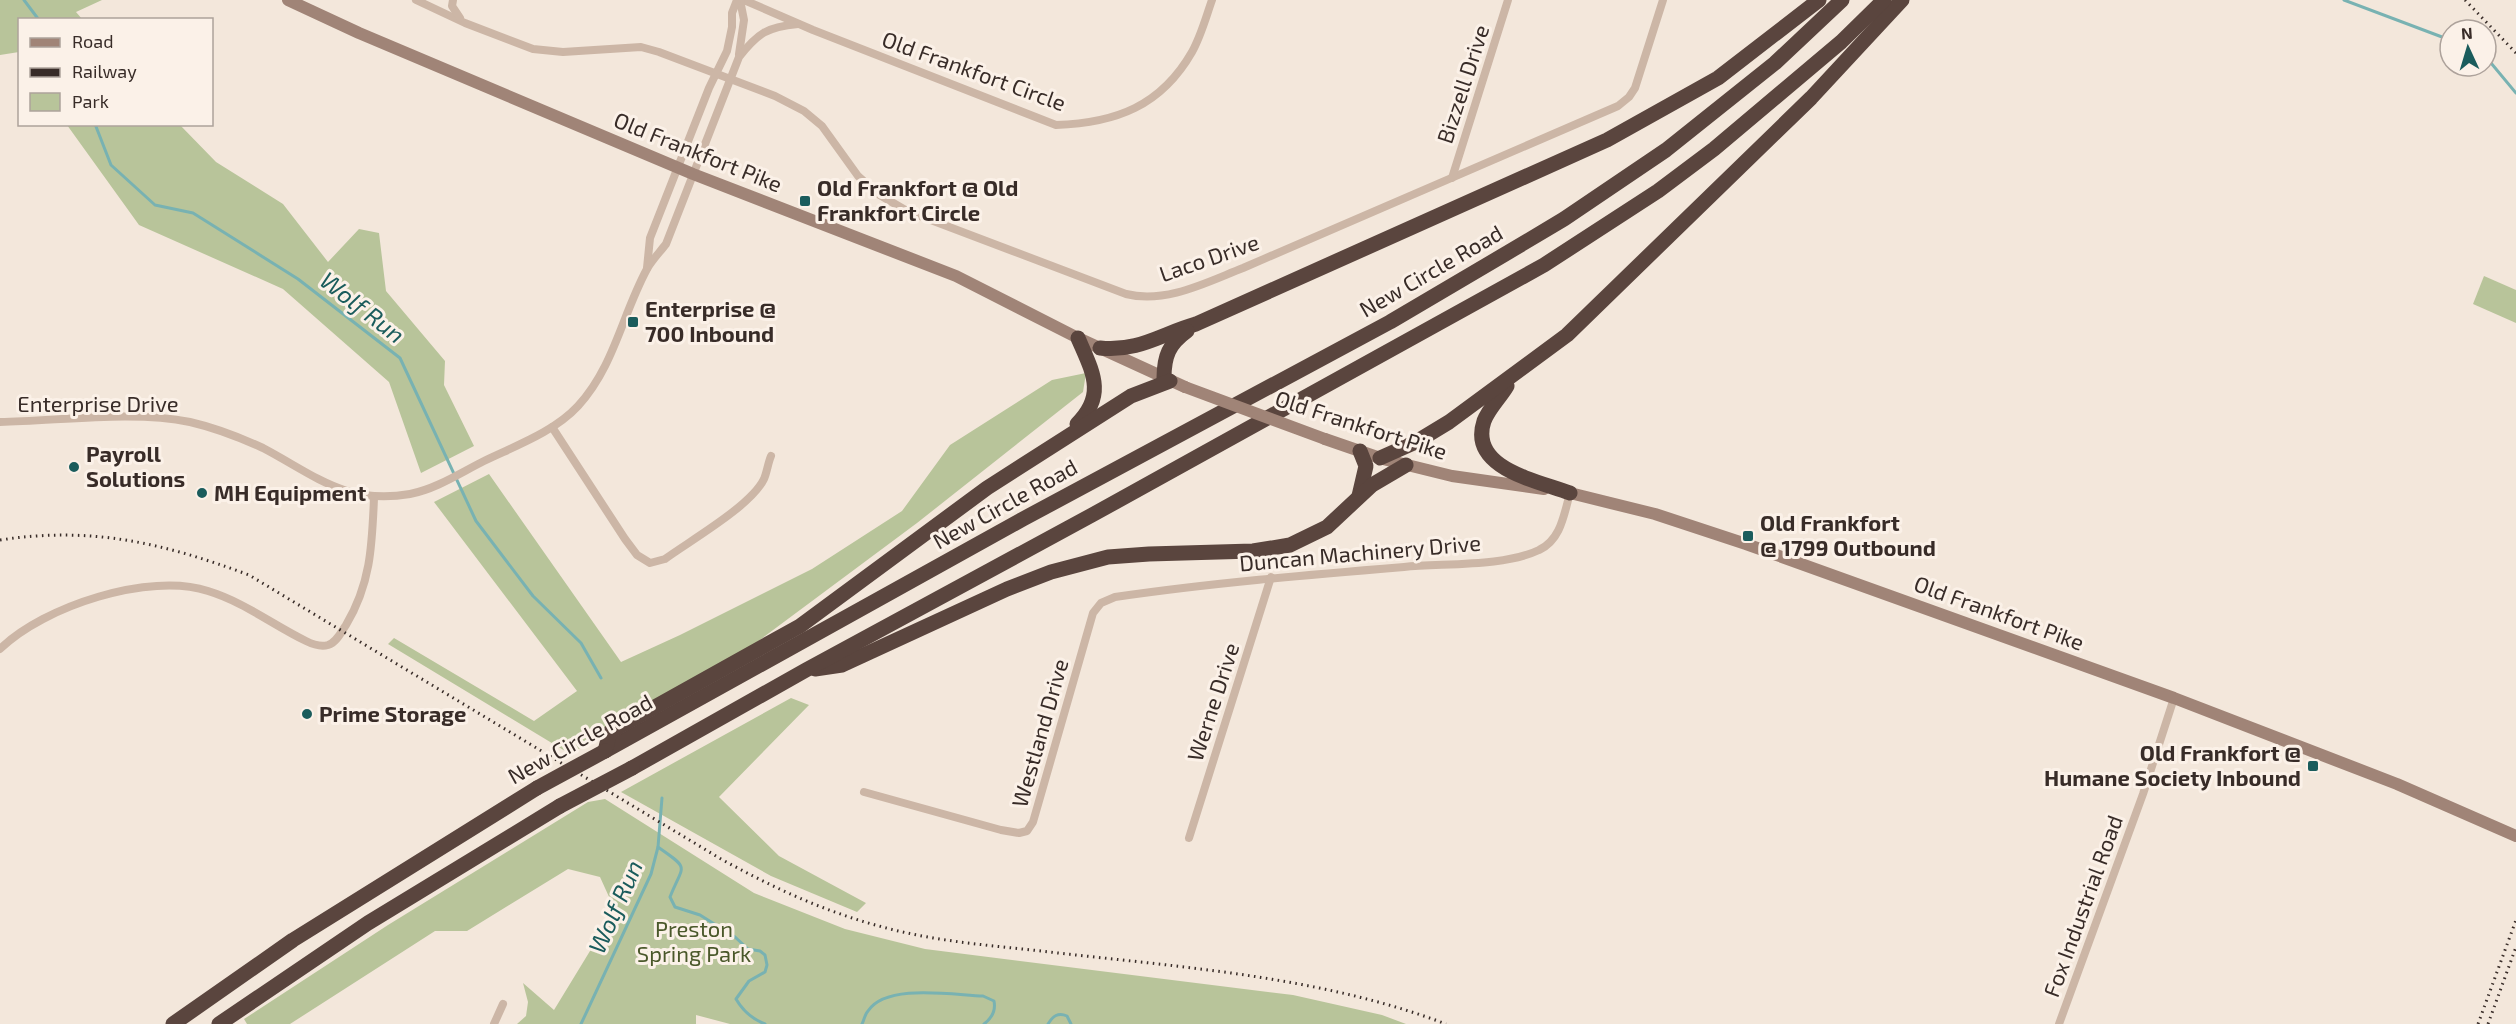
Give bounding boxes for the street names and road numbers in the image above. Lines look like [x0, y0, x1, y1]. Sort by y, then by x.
street label: Bizzell Drive [1431, 21, 1493, 146]
street label: Old Frankfort Circle [879, 25, 1070, 115]
street label: Old Frankfort Pike [611, 105, 786, 197]
street label: New Circle Road [1354, 219, 1507, 322]
street label: Laco Drive [1155, 228, 1262, 286]
street label: Old Frankfort Pike [1272, 384, 1450, 464]
street label: Enterprise Drive [17, 390, 179, 416]
street label: New Circle Road [928, 453, 1081, 554]
street label: Duncan Machinery Drive [1238, 528, 1482, 576]
street label: Old Frankfort Pike [1911, 569, 2088, 655]
street label: Werne Drive [1181, 639, 1243, 764]
street label: Westland Drive [1005, 656, 1073, 810]
street label: New Circle Road [503, 688, 656, 789]
street label: Fox Industrial Road [2037, 811, 2127, 1000]

